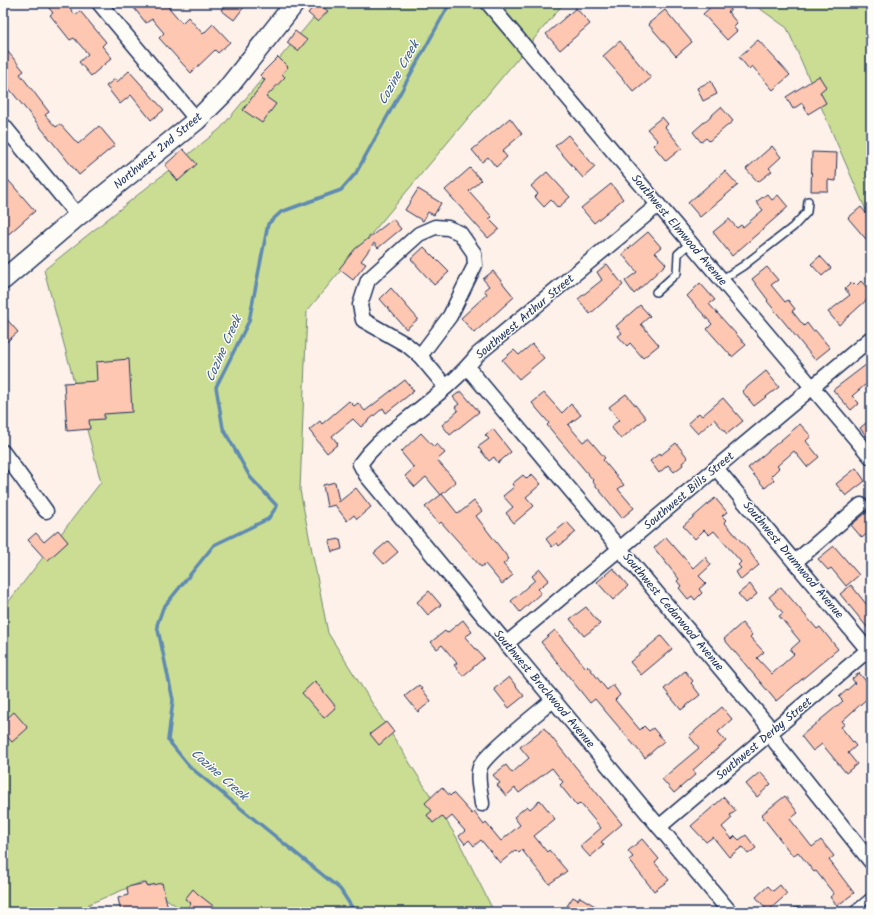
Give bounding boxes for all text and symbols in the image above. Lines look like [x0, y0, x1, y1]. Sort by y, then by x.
water label: Cozine Creek [373, 35, 426, 109]
street label: Northwest 2nd Street [109, 108, 207, 194]
street label: Southwest Elmwood Avenue [626, 170, 732, 291]
street label: Southwest Arthur Street [471, 270, 579, 364]
water label: Cozine Creek [200, 311, 249, 385]
street label: Southwest Bills Street [639, 447, 739, 535]
street label: Southwest Drumwood Avenue [738, 497, 848, 624]
street label: Southwest Cedarwood Avenue [618, 548, 729, 676]
street label: Southwest Brockwood Avenue [489, 626, 600, 753]
street label: Southwest Derby Street [712, 693, 817, 785]
water label: Cozine Creek [186, 744, 254, 807]

